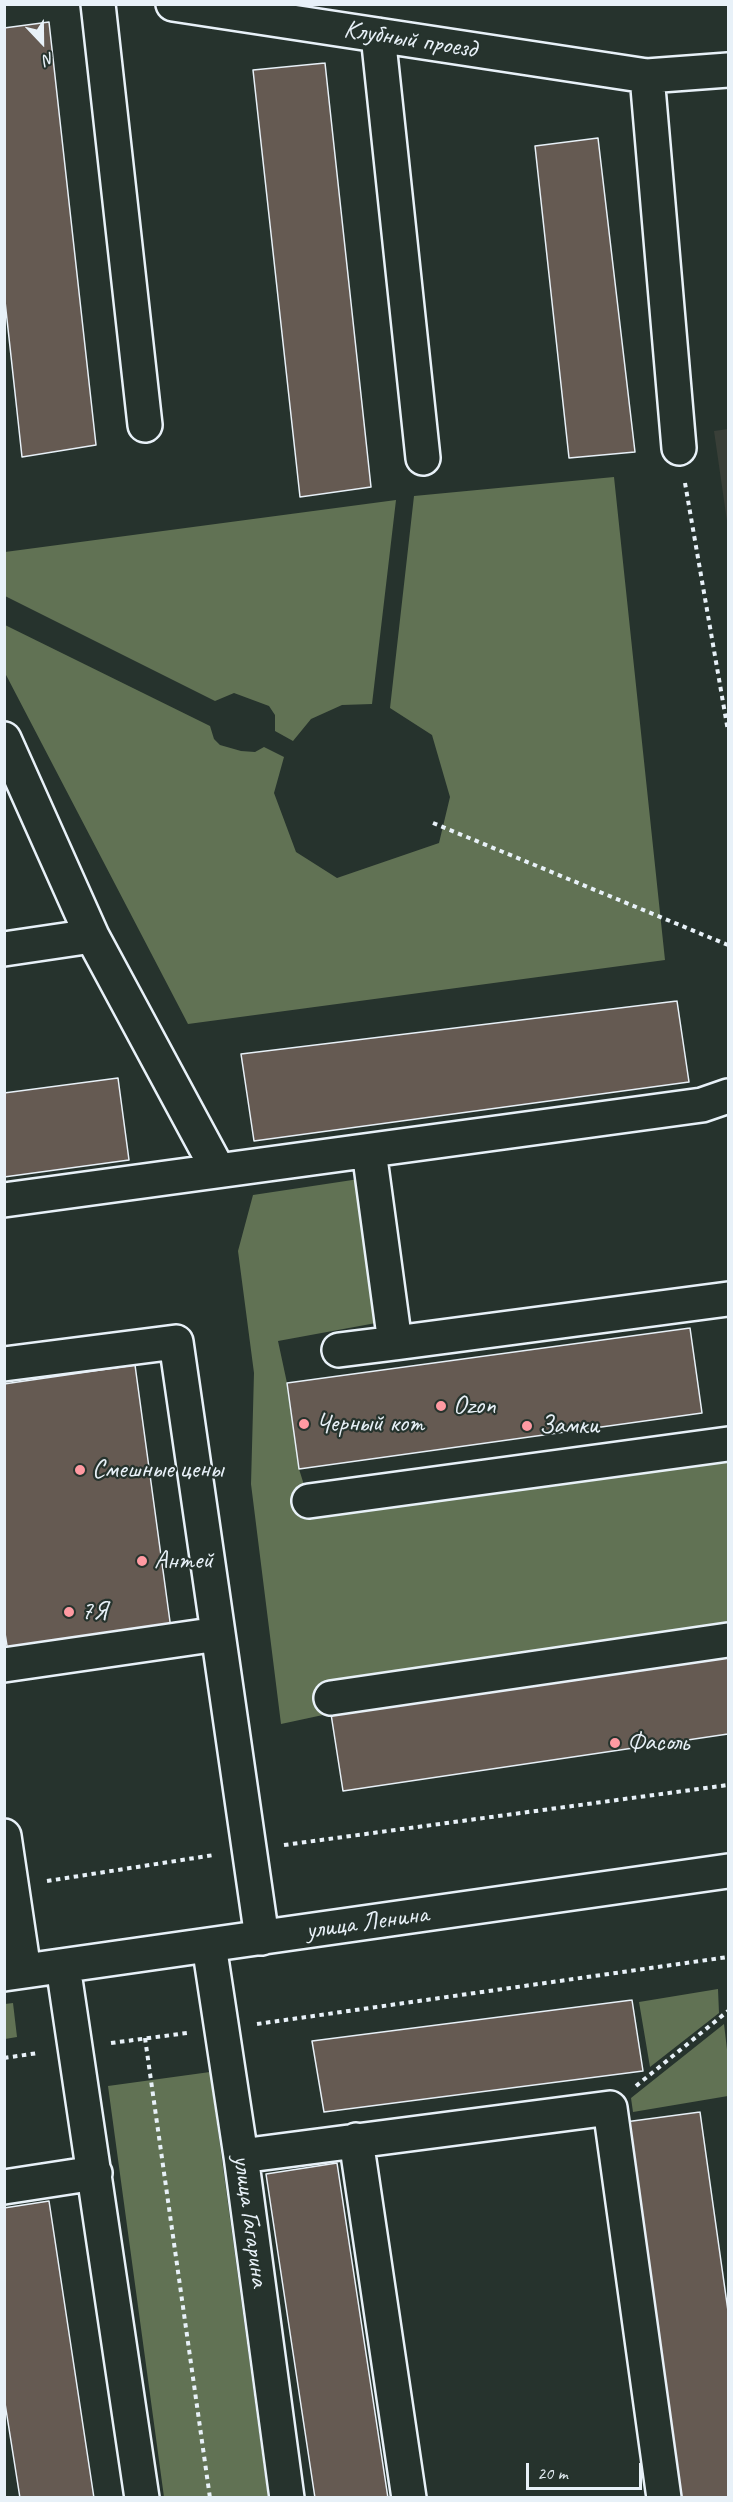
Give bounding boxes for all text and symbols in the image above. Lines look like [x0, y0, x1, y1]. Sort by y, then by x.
north arrow [12, 12, 72, 72]
street label: Клубный проезд [342, 14, 478, 66]
text: N [40, 48, 57, 70]
place label: Ozon [453, 1390, 496, 1422]
marker: Ozon [434, 1399, 448, 1413]
place label: Черный кот [316, 1408, 424, 1440]
place label: Замки [539, 1410, 599, 1442]
marker: Черный кот [297, 1417, 311, 1431]
marker: Замки [520, 1419, 534, 1433]
place label: Смешные цены [92, 1454, 223, 1486]
marker: Смешные цены [73, 1463, 87, 1477]
place label: Антей [154, 1545, 213, 1577]
marker: Антей [135, 1554, 149, 1568]
place label: 7Я [81, 1596, 107, 1628]
marker: 7Я [62, 1605, 76, 1619]
place label: Фасоль [627, 1727, 689, 1759]
marker: Фасоль [608, 1736, 622, 1750]
street label: улица Ленина [304, 1899, 430, 1947]
street label: улица Гагарина [225, 2153, 275, 2289]
scale bar [529, 2451, 644, 2489]
text: 20 m [537, 2462, 568, 2484]

